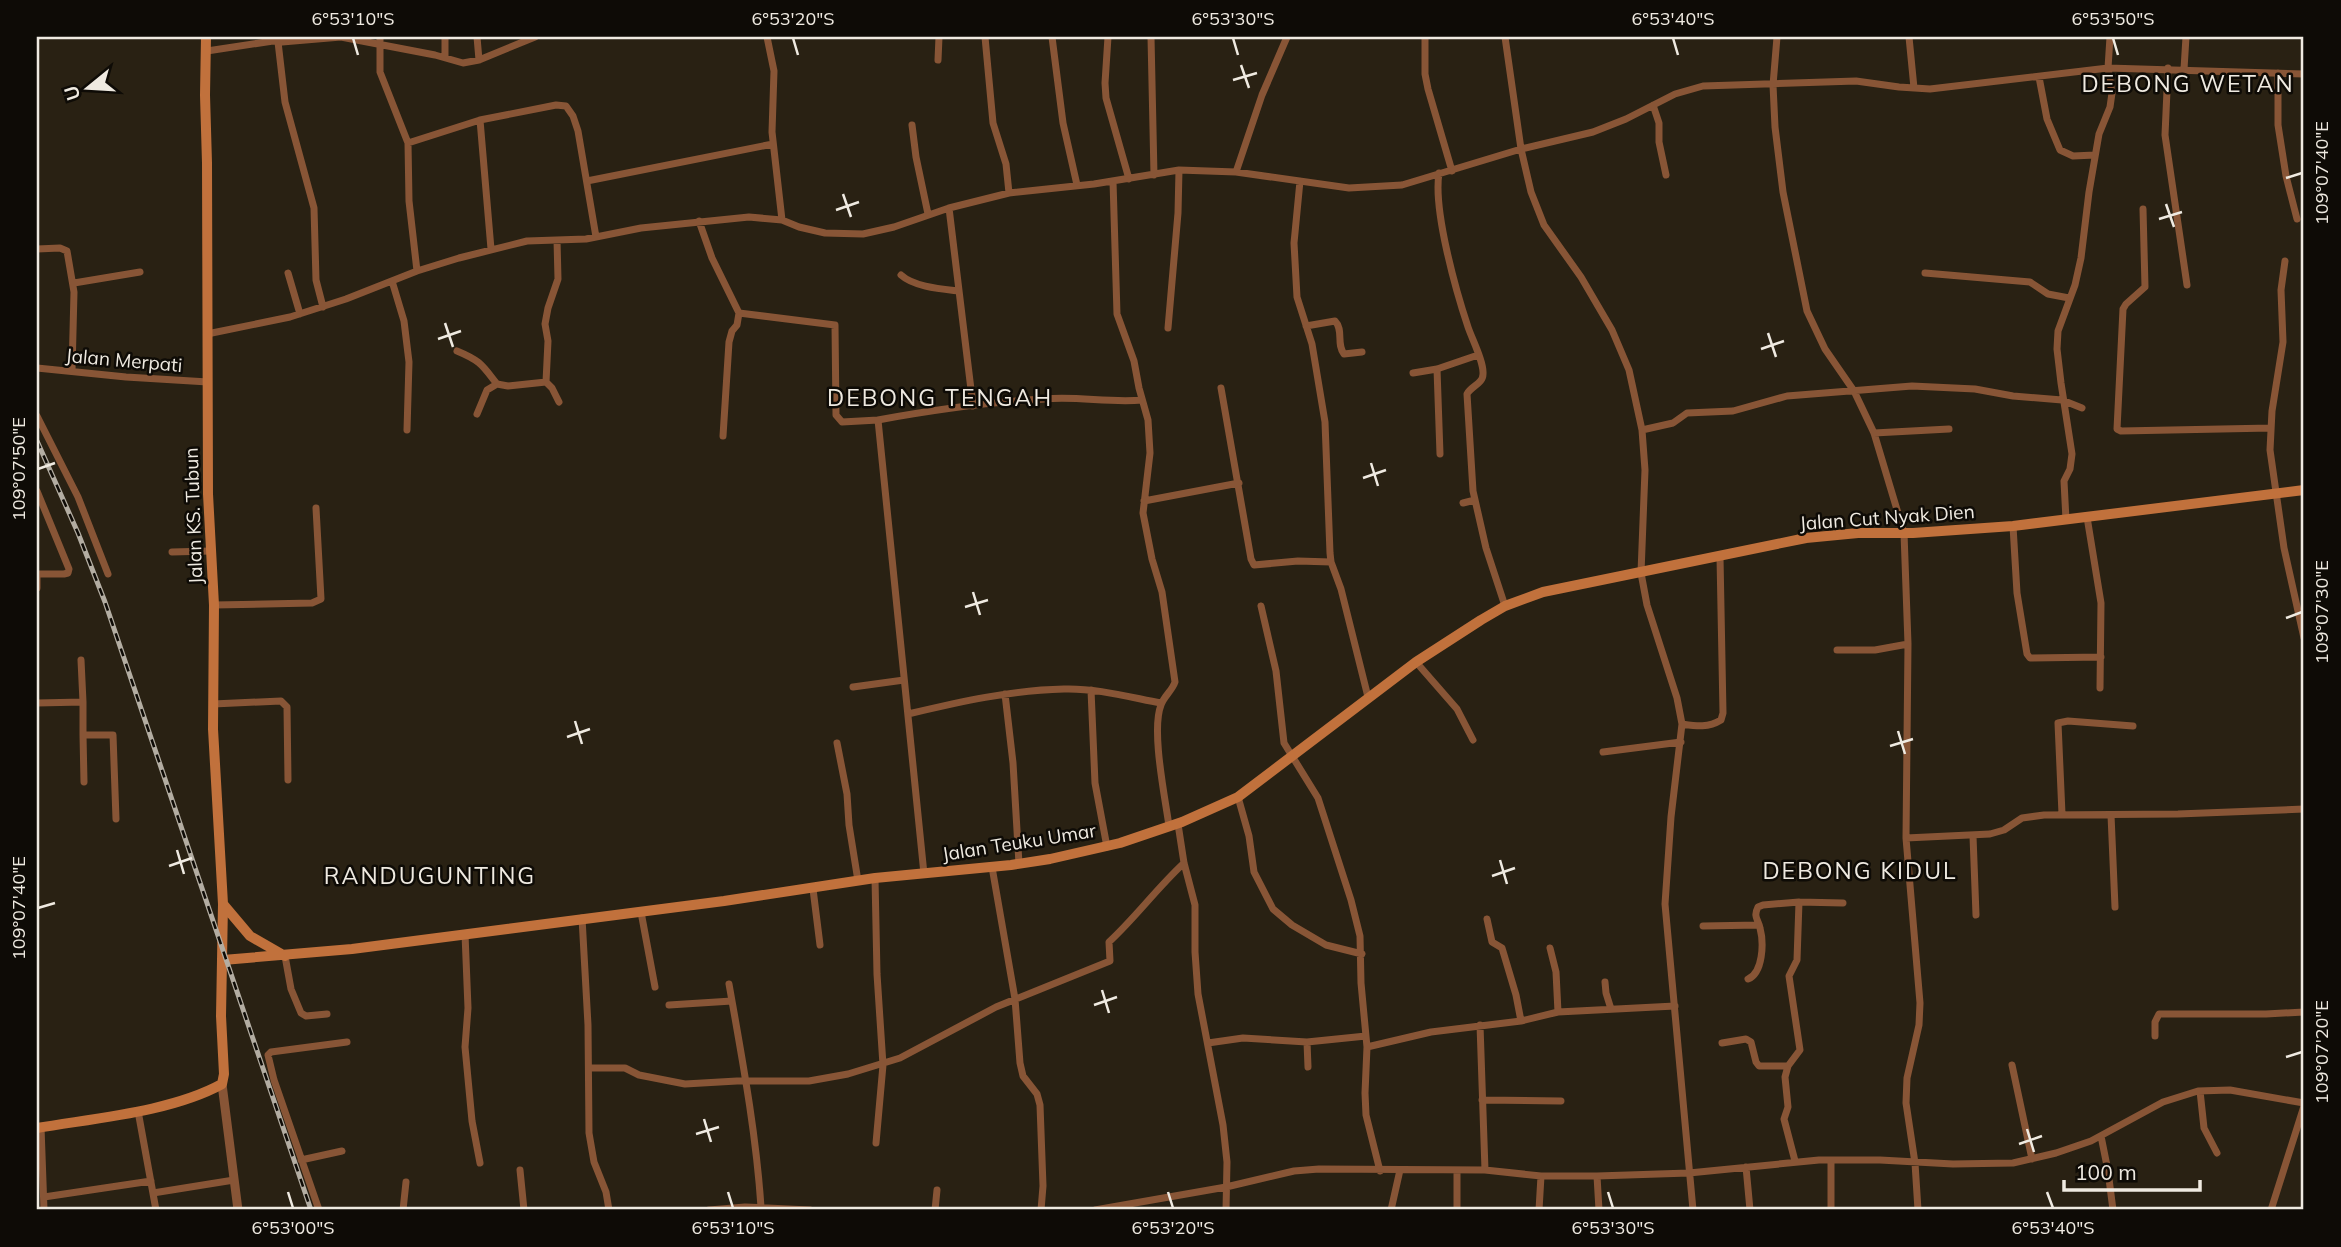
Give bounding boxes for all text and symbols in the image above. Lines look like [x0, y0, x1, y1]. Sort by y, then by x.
text: 6°53'10"S [312, 7, 394, 30]
text: 6°53'20"S [752, 7, 834, 30]
text: 6°53'30"S [1192, 7, 1274, 30]
text: 6°53'40"S [1632, 7, 1714, 30]
text: 6°53'50"S [2072, 7, 2154, 30]
north arrow [52, 52, 122, 122]
district label: DEBONG WETAN [2081, 69, 2295, 98]
text: U [58, 83, 85, 104]
text: 109°07'40"E [2310, 121, 2333, 225]
street label: Jalan Merpati [65, 343, 183, 377]
district label: DEBONG TENGAH [827, 383, 1053, 412]
text: 109°07'50"E [7, 417, 30, 521]
street label: Jalan KS. Tubun [179, 447, 207, 585]
street label: Jalan Cut Nyak Dien [1799, 499, 1975, 535]
text: 109°07'30"E [2310, 560, 2333, 664]
street label: Jalan Teuku Umar [940, 818, 1098, 866]
text: 109°07'40"E [7, 856, 30, 960]
district label: DEBONG KIDUL [1762, 856, 1958, 885]
district label: RANDUGUNTING [324, 861, 536, 890]
text: 109°07'20"E [2310, 1000, 2333, 1104]
scale bar [2064, 1149, 2201, 1193]
text: 100 m [2075, 1159, 2137, 1185]
text: 6°53'00"S [252, 1216, 334, 1239]
text: 6°53'10"S [692, 1216, 774, 1239]
text: 6°53'20"S [1132, 1216, 1214, 1239]
text: 6°53'30"S [1572, 1216, 1654, 1239]
text: 6°53'40"S [2012, 1216, 2094, 1239]

